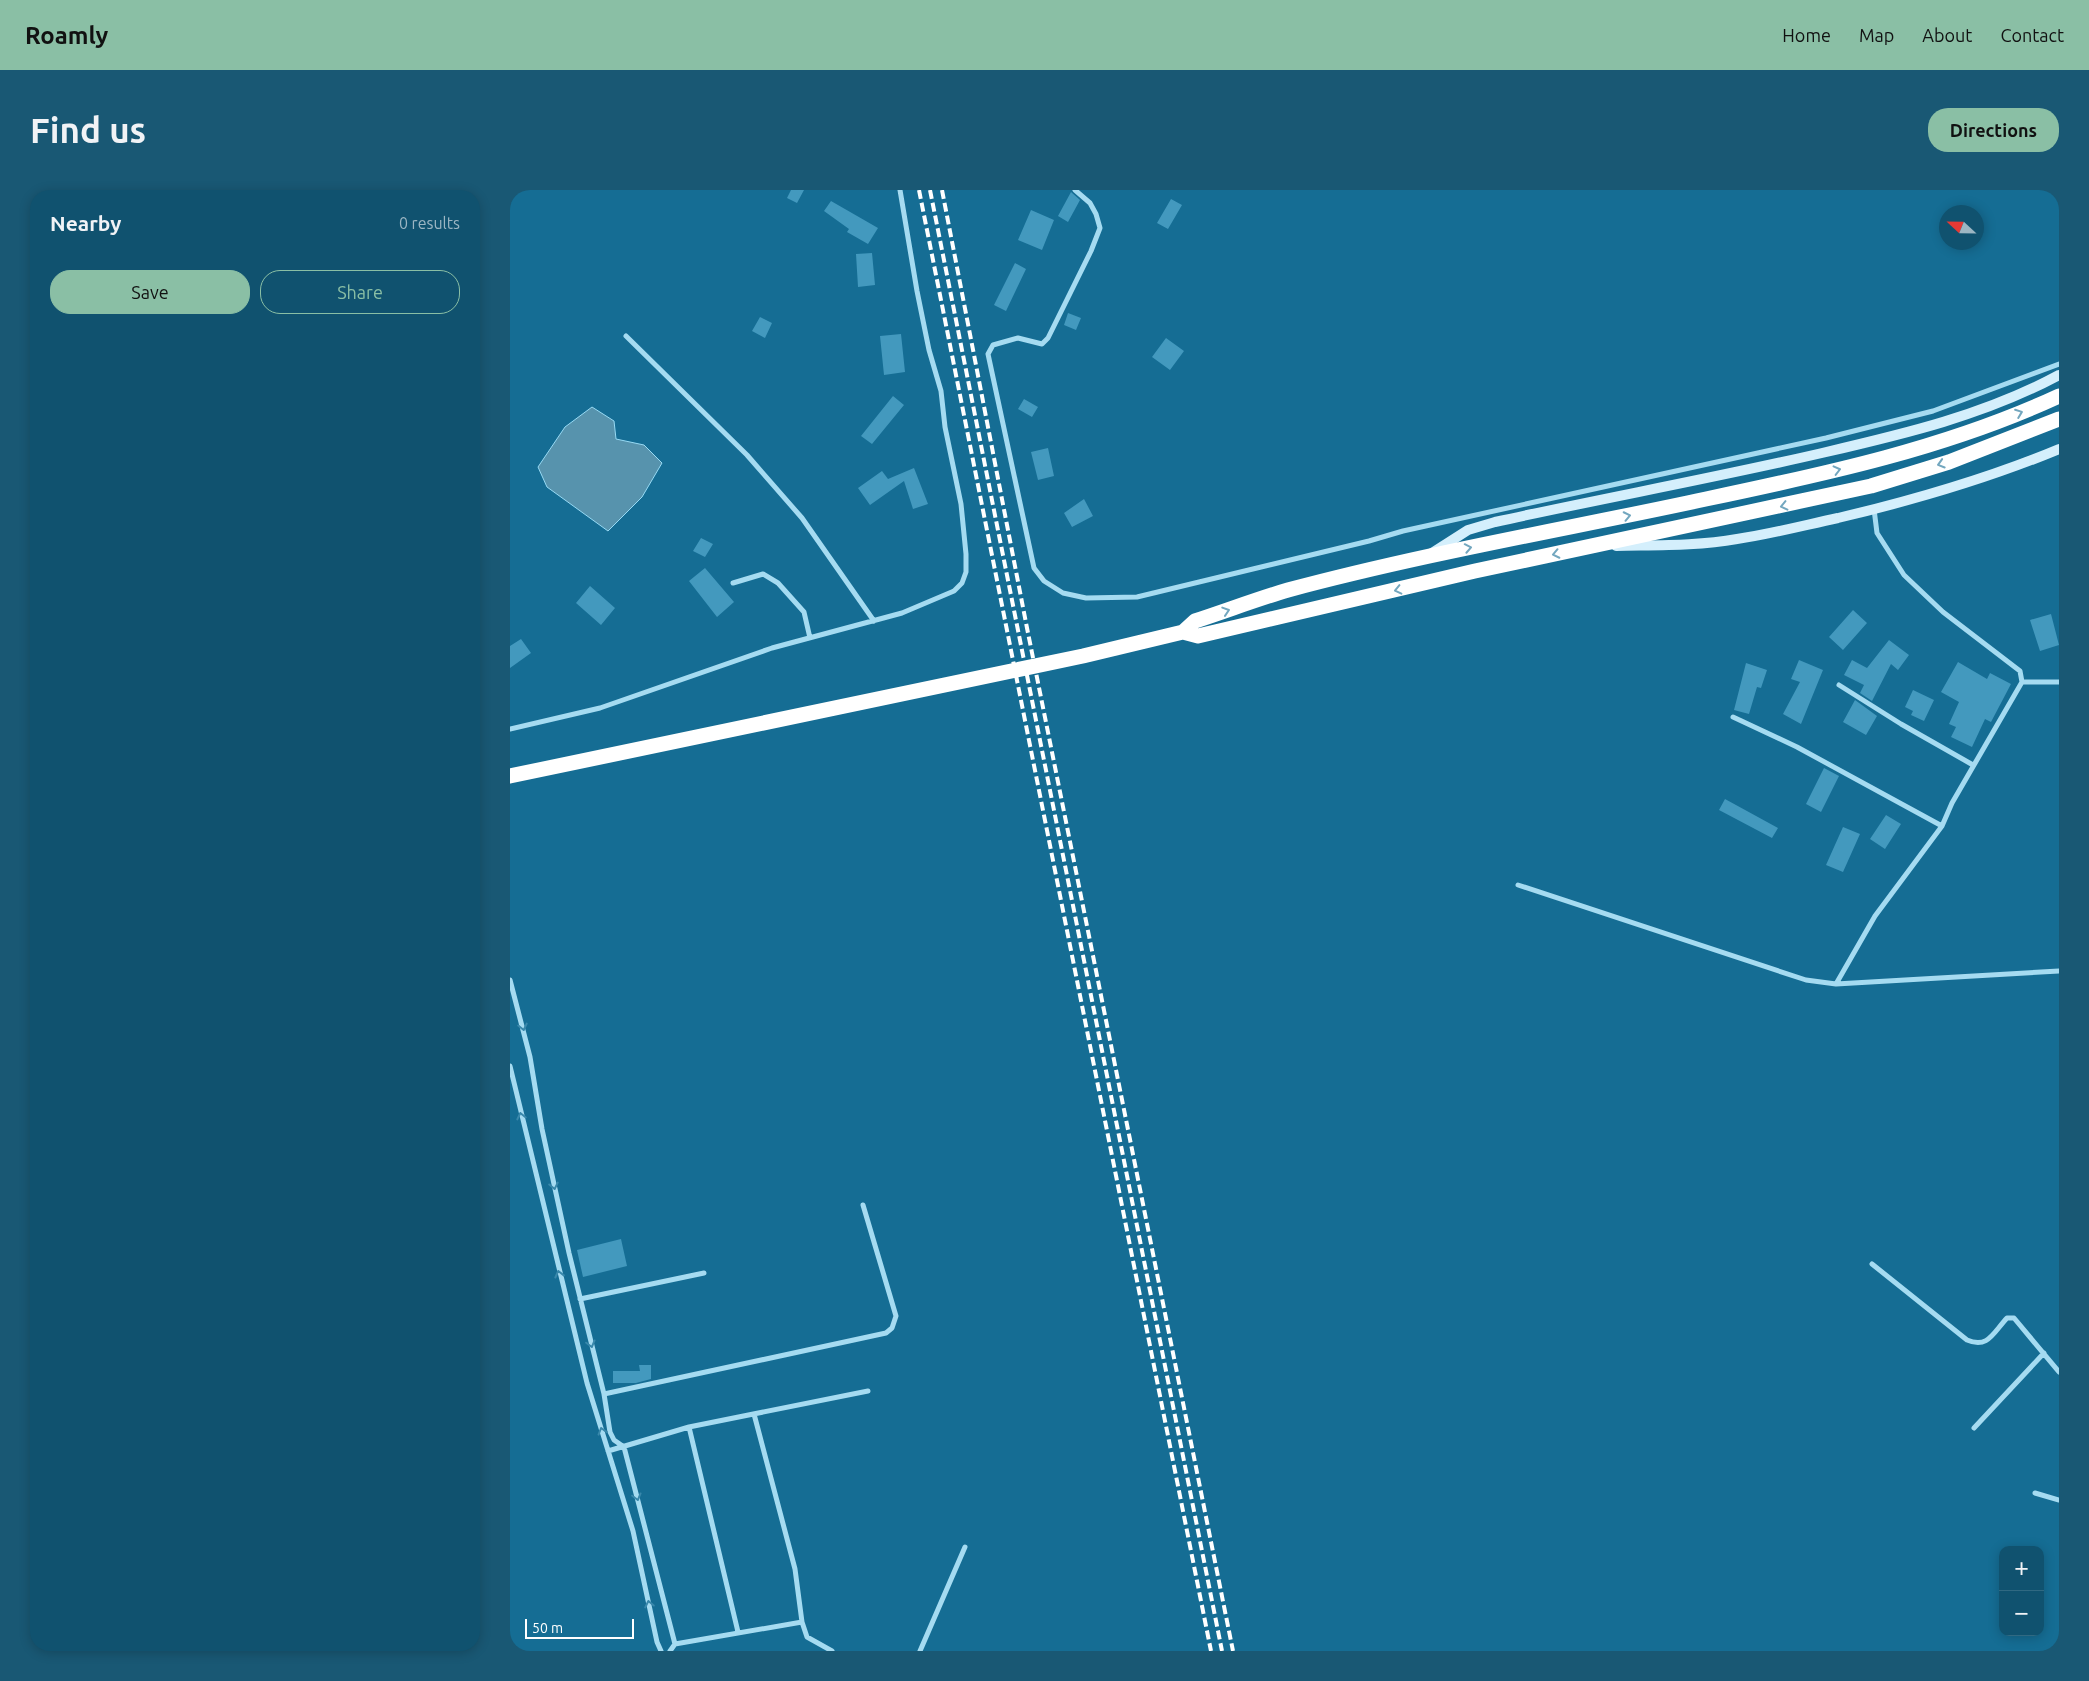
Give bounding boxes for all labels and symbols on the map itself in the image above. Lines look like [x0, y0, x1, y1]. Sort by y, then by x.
north arrow [1939, 205, 1984, 250]
one-way arrow [2014, 409, 2022, 419]
one-way arrow [1937, 459, 1945, 469]
one-way arrow [1833, 465, 1842, 476]
one-way arrow [1779, 500, 1788, 511]
one-way arrow [1623, 511, 1632, 522]
one-way arrow [1463, 543, 1472, 553]
one-way arrow [1552, 548, 1561, 559]
one-way arrow [1393, 584, 1402, 595]
one-way arrow [1221, 607, 1230, 617]
one-way arrow [517, 1022, 528, 1031]
one-way arrow [516, 1111, 527, 1120]
one-way arrow [548, 1182, 559, 1191]
one-way arrow [555, 1270, 565, 1278]
one-way arrow [586, 1340, 596, 1348]
one-way arrow [597, 1427, 607, 1435]
one-way arrow [631, 1493, 642, 1502]
one-way arrow [644, 1600, 655, 1609]
scale bar [525, 1616, 634, 1639]

